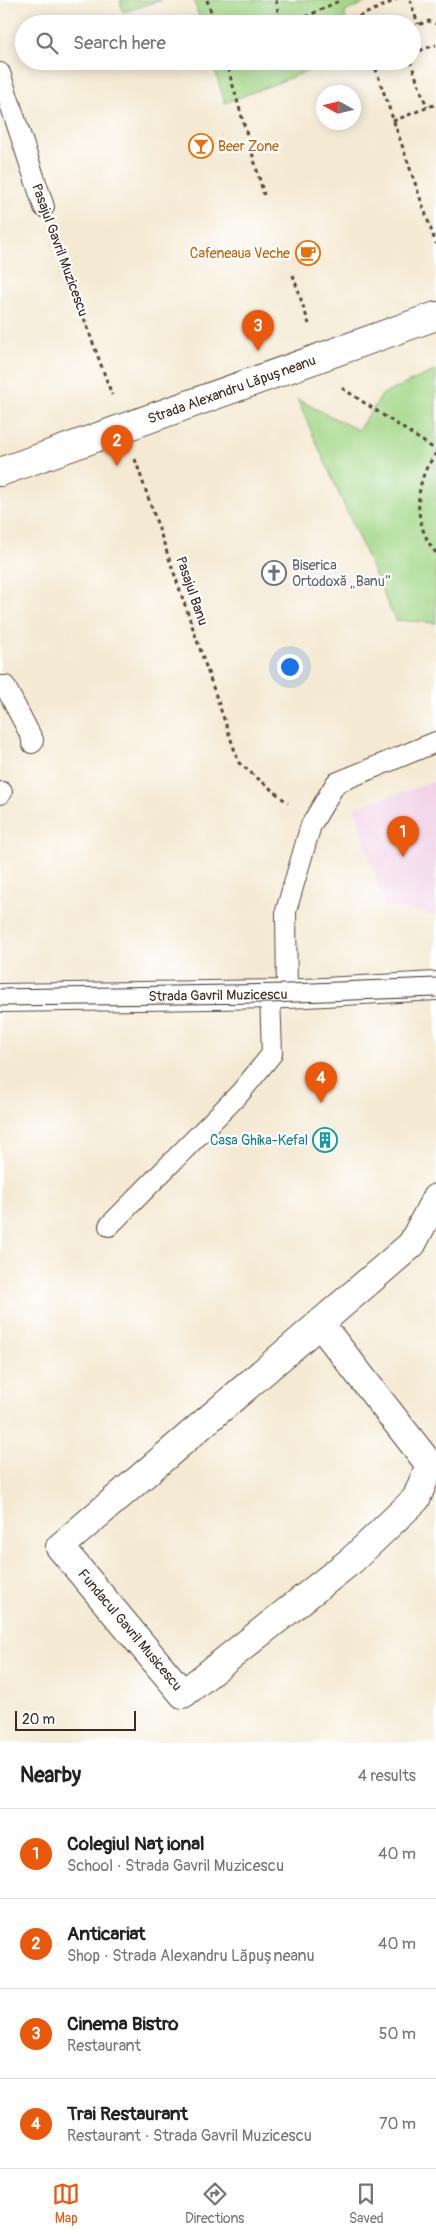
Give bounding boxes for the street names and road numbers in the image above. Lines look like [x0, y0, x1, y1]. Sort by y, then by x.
street label: Pasajul Gavril Muzicescu [28, 181, 92, 319]
street label: Strada Alexandru Lăpușneanu [145, 351, 318, 427]
street label: Pasajul Banu [172, 554, 212, 628]
street label: Strada Gavril Muzicescu [148, 985, 288, 1004]
street label: Fundacul Gavril Musicescu [74, 1566, 186, 1694]

